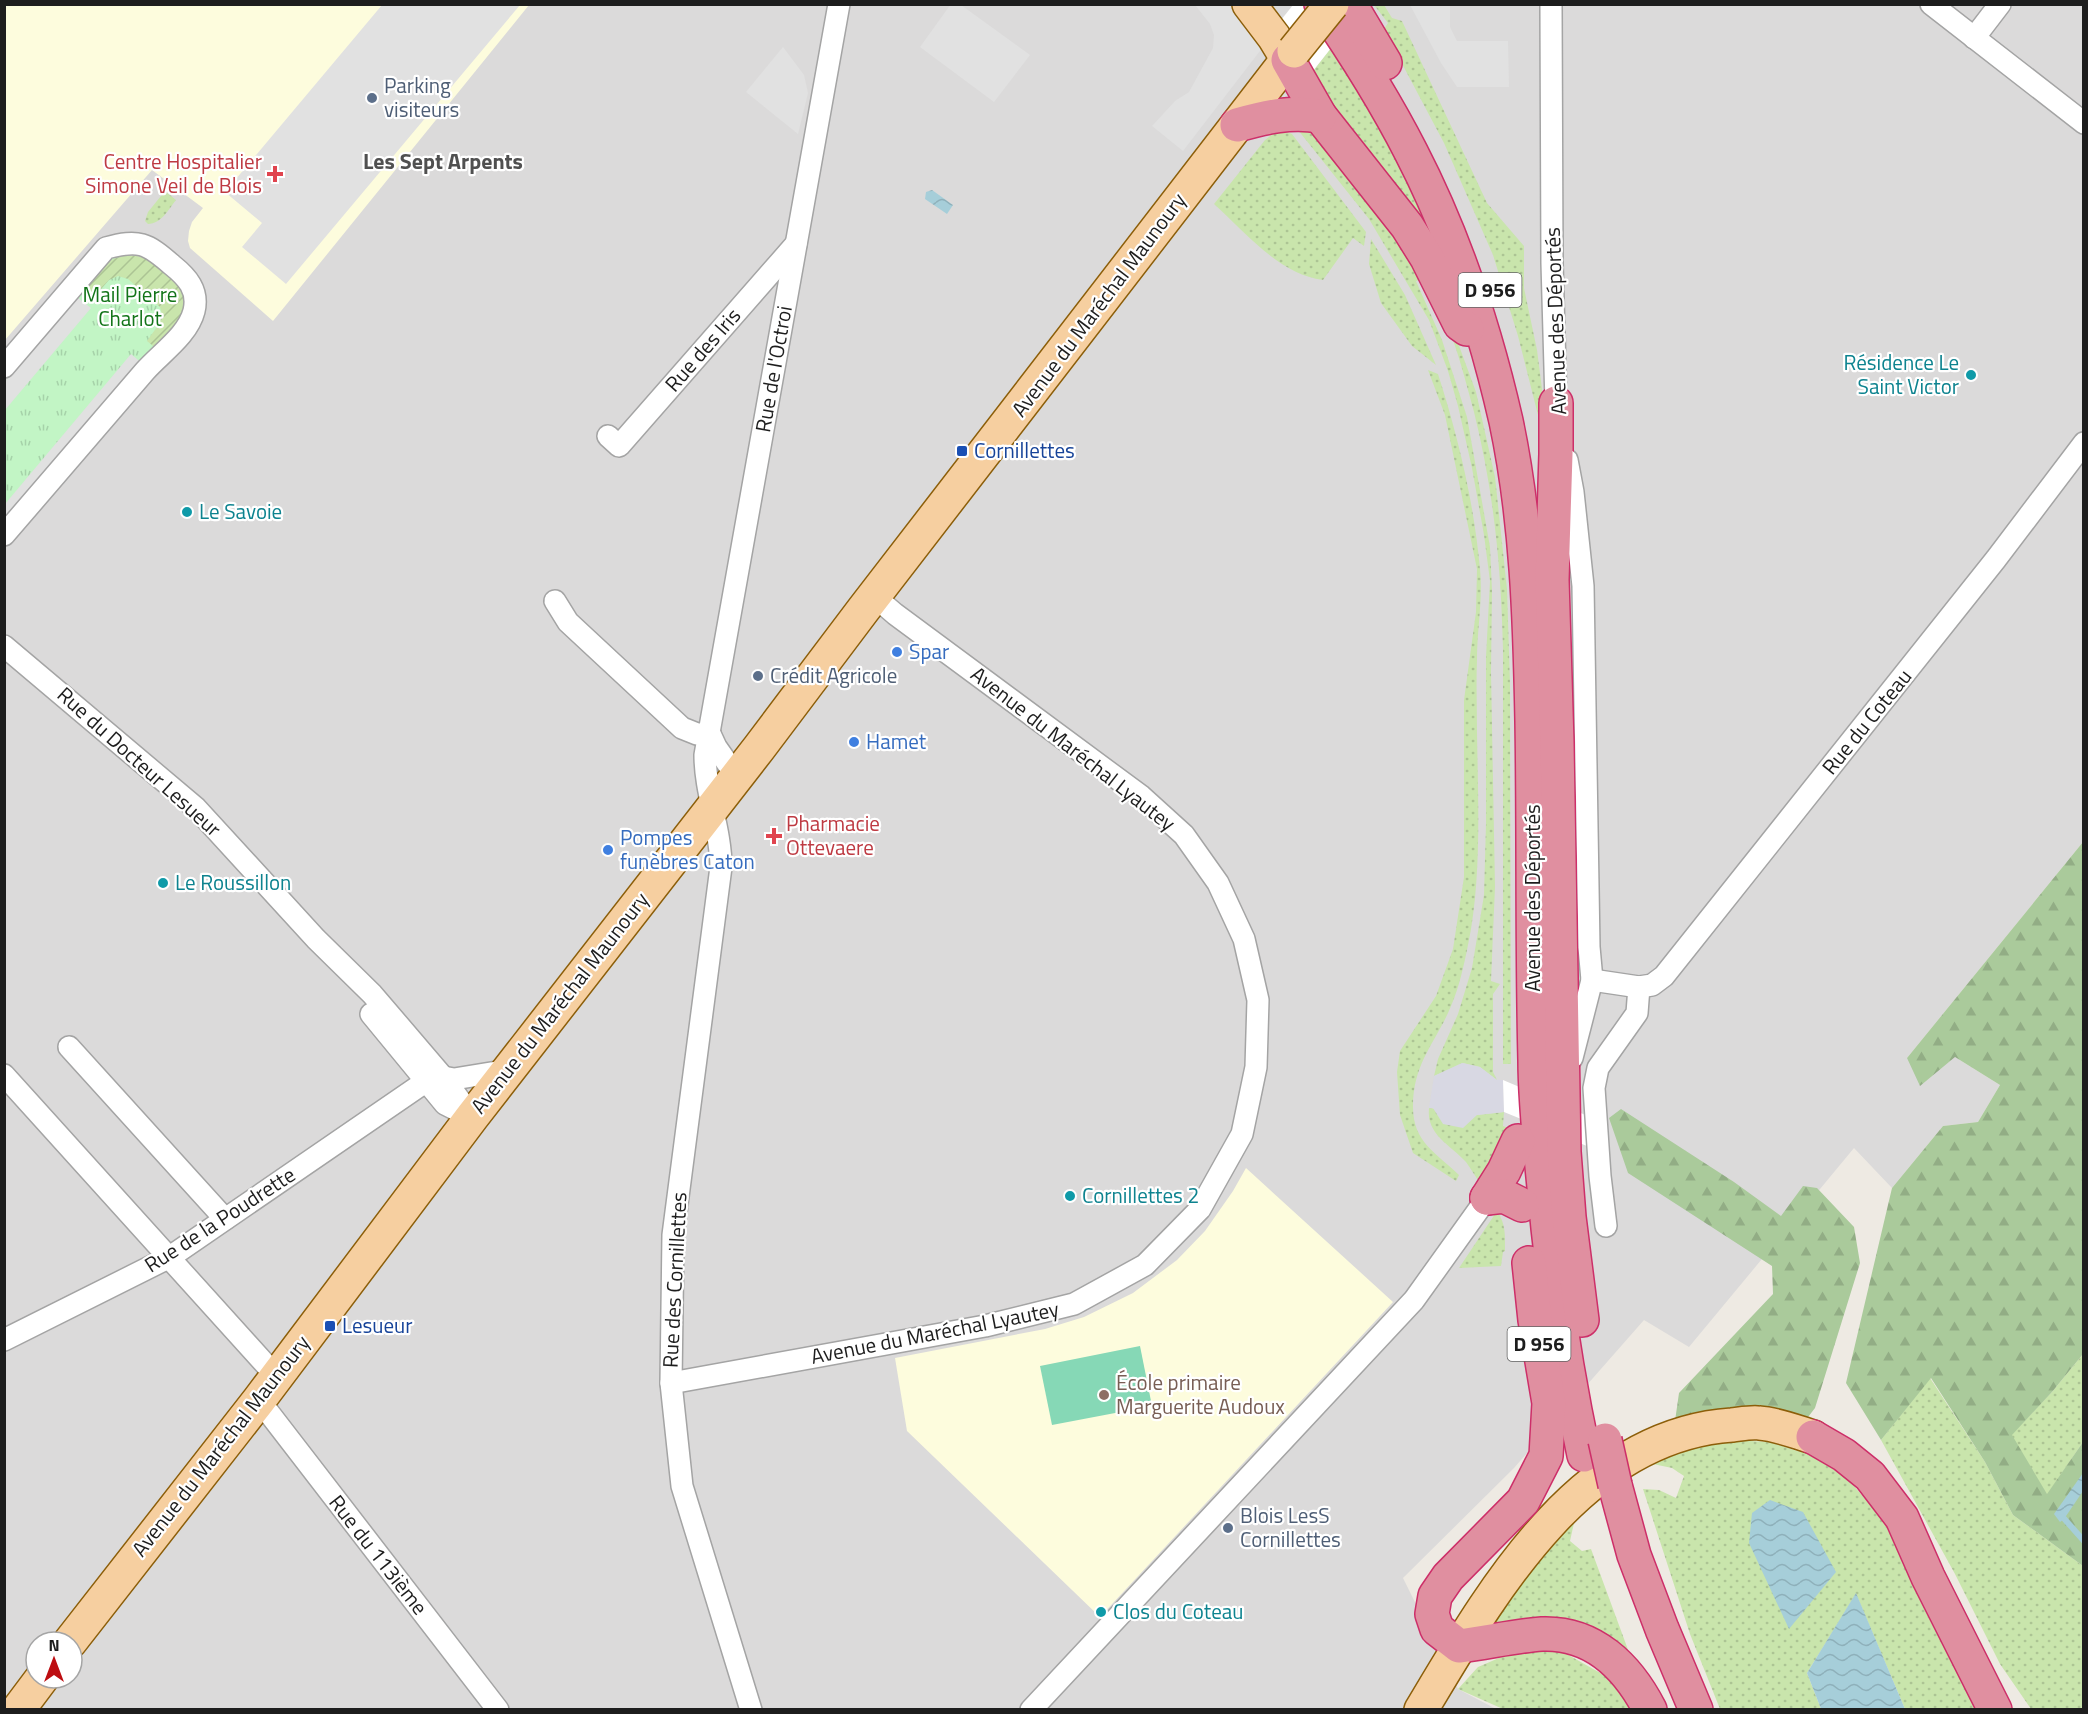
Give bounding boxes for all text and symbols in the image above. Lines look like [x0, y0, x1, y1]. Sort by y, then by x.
place label: Parking visiteurs [384, 69, 459, 125]
marker: Parking visiteurs [365, 91, 379, 105]
district label: Les Sept Arpents [363, 144, 523, 178]
place label: Centre Hospitalier Simone Veil de Blois [85, 145, 262, 201]
marker: Centre Hospitalier Simone Veil de Blois [266, 165, 284, 183]
street label: Avenue du Maréchal Maunoury [1003, 185, 1193, 423]
street label: Avenue des Déportés [1536, 227, 1574, 415]
road number: D 956 [1458, 273, 1522, 307]
park label: Mail Pierre Charlot [83, 278, 177, 334]
street label: Rue des Iris [657, 300, 748, 398]
street label: Rue de l'Octroi [746, 303, 800, 435]
place label: Résidence Le Saint Victor [1843, 346, 1959, 402]
marker: Résidence Le Saint Victor [1964, 368, 1978, 382]
place label: Cornillettes [974, 434, 1075, 466]
marker: Cornillettes [955, 444, 969, 458]
place label: Le Savoie [199, 495, 282, 527]
marker: Le Savoie [180, 505, 194, 519]
place label: Spar [909, 635, 949, 667]
marker: Spar [890, 645, 904, 659]
street label: Avenue du Maréchal Lyautey [964, 658, 1183, 838]
place label: Crédit Agricole [770, 659, 897, 691]
street label: Rue du Coteau [1814, 662, 1919, 781]
marker: Crédit Agricole [751, 669, 765, 683]
street label: Rue du Docteur Lesueur [50, 679, 229, 844]
place label: Hamet [866, 725, 927, 757]
marker: Hamet [847, 735, 861, 749]
street label: Avenue des Déportés [1516, 804, 1548, 992]
place label: Pharmacie Ottevaere [786, 807, 880, 863]
place label: Pompes funèbres Caton [620, 821, 755, 877]
marker: Pharmacie Ottevaere [767, 829, 781, 843]
marker: Pompes funèbres Caton [601, 843, 615, 857]
place label: Le Roussillon [175, 866, 291, 898]
marker: Le Roussillon [156, 876, 170, 890]
street label: Avenue du Maréchal Maunoury [462, 885, 656, 1120]
street label: Rue de la Poudrette [138, 1158, 301, 1280]
place label: Cornillettes 2 [1082, 1179, 1199, 1211]
marker: Cornillettes 2 [1063, 1189, 1077, 1203]
street label: Rue des Cornillettes [653, 1191, 695, 1369]
street label: Avenue du Maréchal Lyautey [808, 1292, 1062, 1372]
place label: Lesueur [342, 1309, 413, 1341]
marker: Lesueur [323, 1319, 337, 1333]
road number: D 956 [1508, 1327, 1570, 1361]
street label: Avenue du Maréchal Maunoury [123, 1328, 317, 1563]
place label: École primaire Marguerite Audoux [1116, 1366, 1285, 1422]
marker: École primaire Marguerite Audoux [1097, 1388, 1111, 1402]
street label: Rue du 113ième [322, 1487, 436, 1621]
place label: Blois LesS Cornillettes [1240, 1499, 1341, 1555]
marker: Blois LesS Cornillettes [1221, 1521, 1235, 1535]
place label: Clos du Coteau [1113, 1595, 1244, 1627]
marker: Clos du Coteau [1094, 1605, 1108, 1619]
north arrow [24, 1630, 84, 1690]
text: N [48, 1633, 60, 1657]

